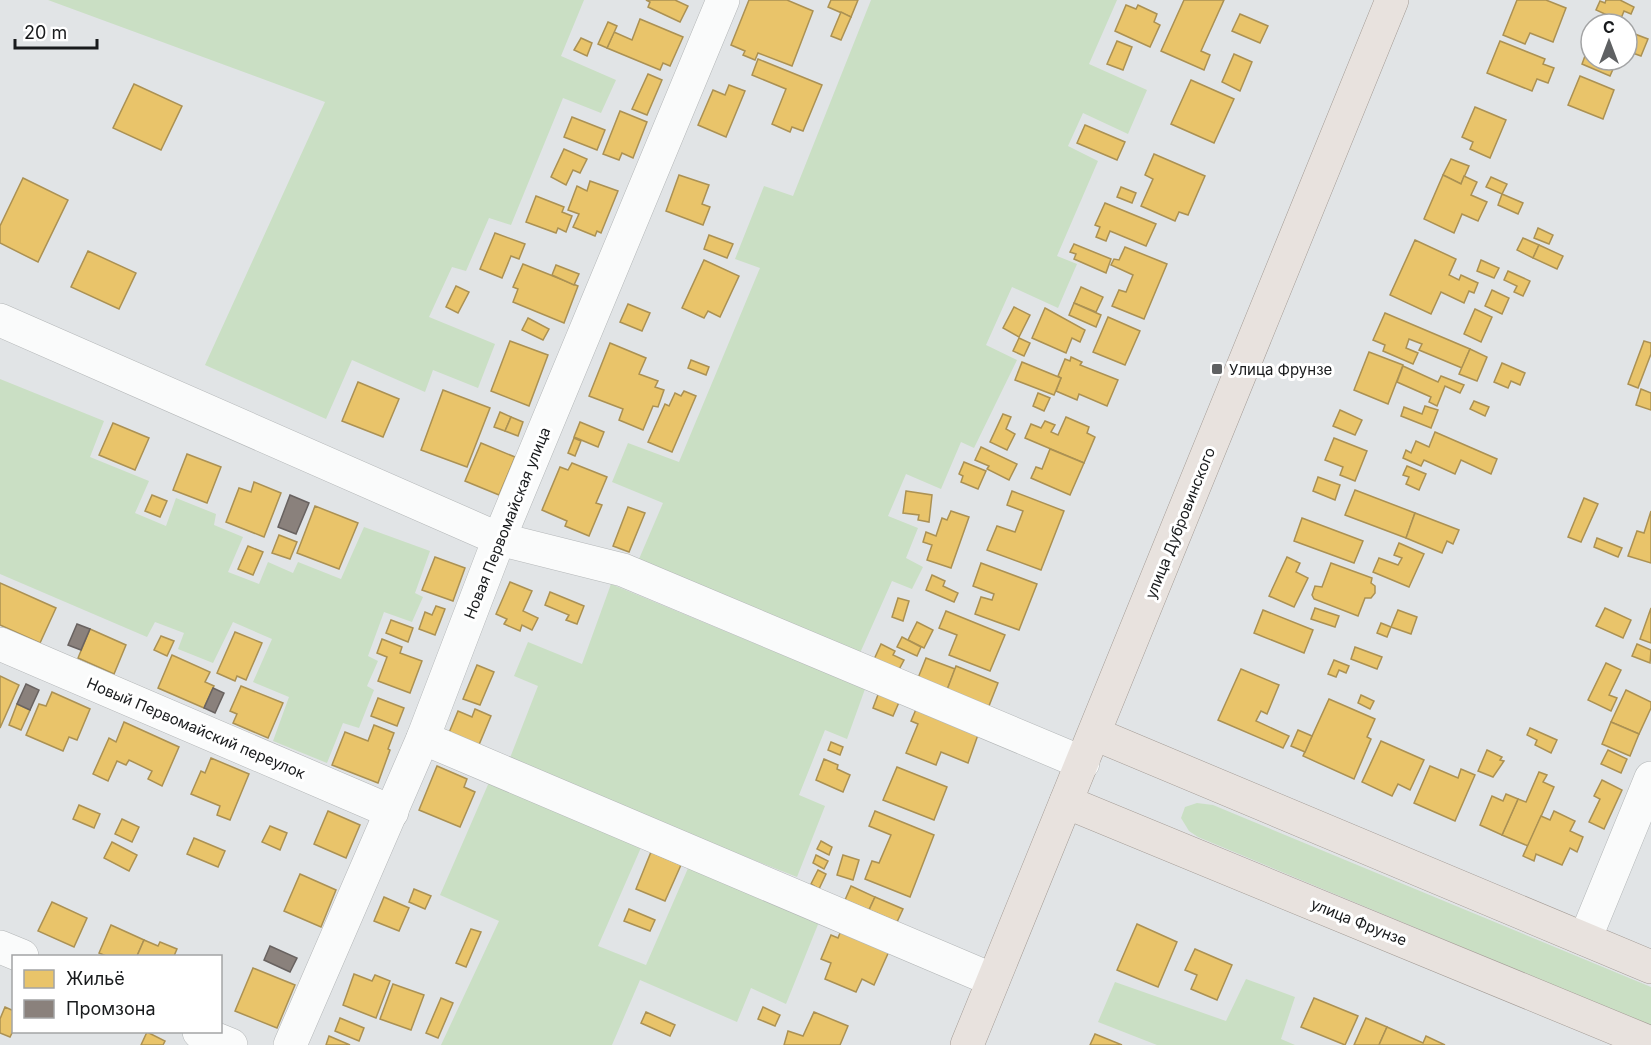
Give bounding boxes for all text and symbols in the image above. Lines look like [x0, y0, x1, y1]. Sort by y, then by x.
scale bar [15, 12, 98, 50]
north arrow [1579, 12, 1639, 72]
text: С [1603, 17, 1615, 37]
text: 20 m [24, 22, 67, 43]
place label: Улица Фрунзе [1229, 360, 1332, 379]
marker: Улица Фрунзе [1210, 362, 1224, 376]
street label: Новая Первомайская улица [460, 424, 554, 622]
street label: улица Дубровинского [1141, 445, 1219, 601]
street label: Новый Первомайский переулок [84, 673, 308, 783]
street label: улица Фрунзе [1308, 894, 1410, 950]
legend [12, 955, 222, 1033]
text: Жильё [66, 968, 125, 989]
text: Промзона [66, 998, 156, 1019]

